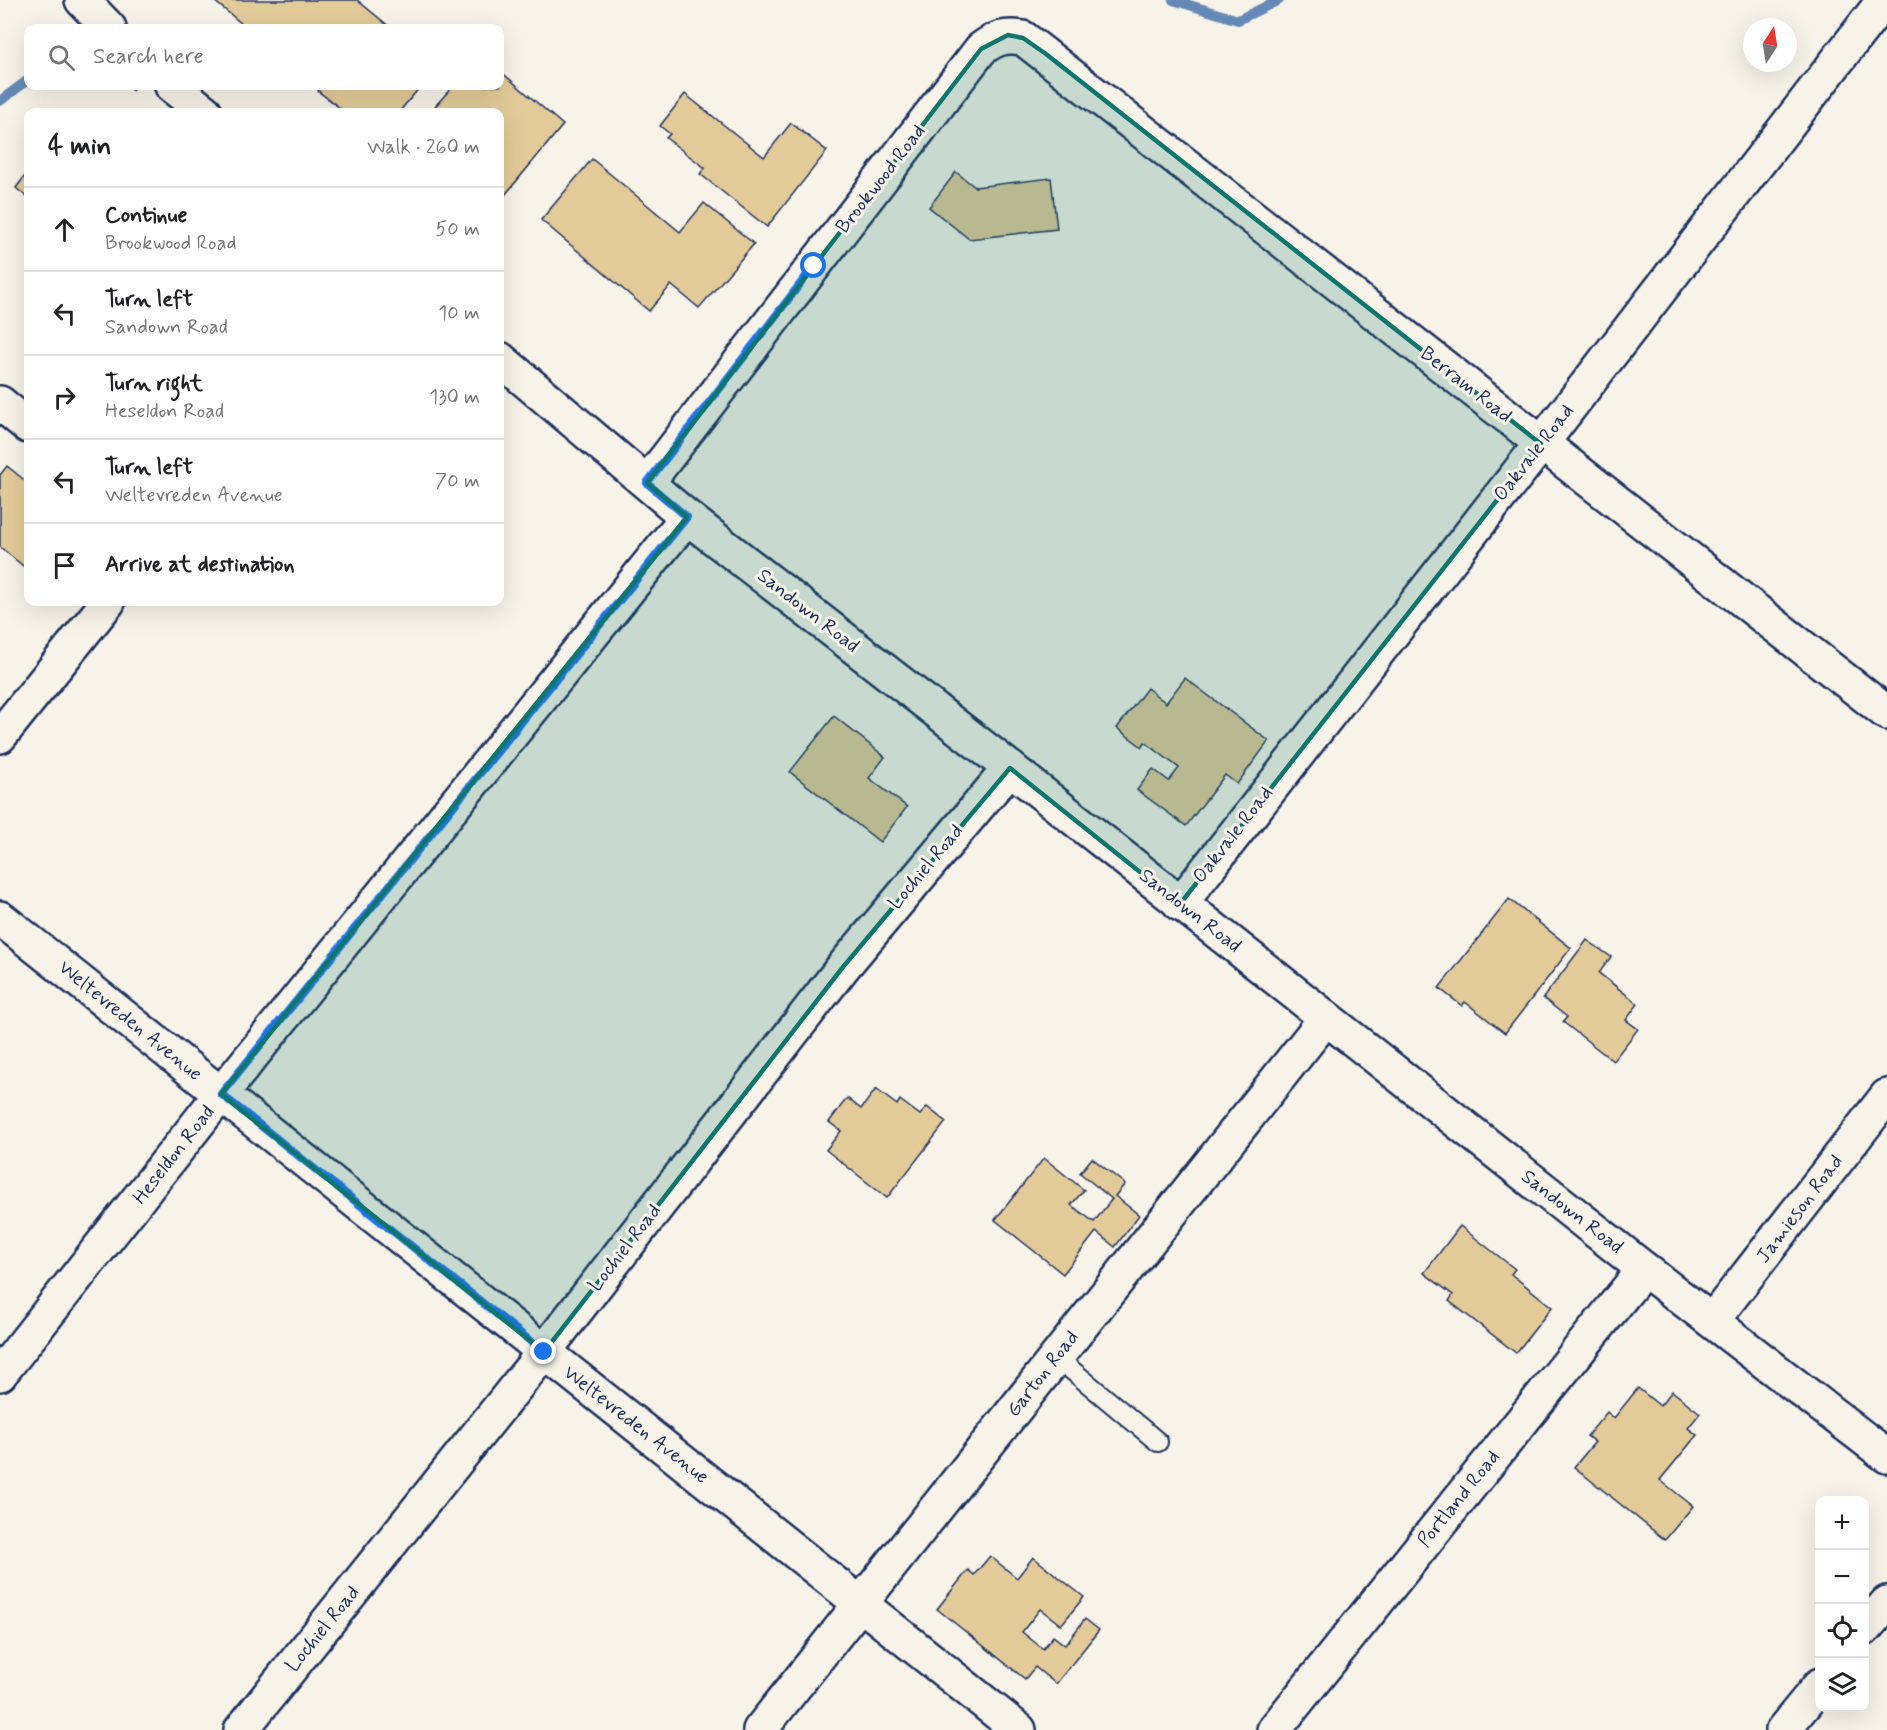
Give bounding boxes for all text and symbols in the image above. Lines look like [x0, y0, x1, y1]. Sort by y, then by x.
north arrow [1743, 18, 1797, 72]
search box [24, 24, 504, 90]
icon: search [45, 41, 78, 74]
text: Search here [93, 43, 204, 71]
street label: Brookwood Road [830, 119, 932, 239]
text: 4 min [48, 130, 111, 164]
text: Walk · 260 m [367, 134, 480, 161]
text: Continue [105, 202, 187, 230]
icon: ahead [48, 213, 81, 246]
text: 50 m [435, 216, 480, 243]
text: Brookwood Road [105, 230, 237, 257]
route start [800, 252, 826, 278]
text: Turn left [105, 286, 193, 314]
icon: left [48, 297, 81, 330]
text: 10 m [438, 300, 480, 327]
text: Sandown Road [105, 314, 228, 341]
street label: Berram Road [1414, 340, 1518, 430]
text: Turn right [105, 370, 203, 398]
icon: right [48, 381, 81, 414]
text: 130 m [429, 384, 480, 411]
text: Heseldon Road [105, 398, 224, 425]
street label: Oakvale Road [1488, 399, 1580, 507]
text: Turn left [105, 454, 193, 482]
icon: left [48, 465, 81, 498]
text: 70 m [435, 468, 480, 495]
text: Weltevreden Avenue [105, 482, 283, 509]
icon: arrive [48, 549, 81, 582]
text: Arrive at destination [105, 551, 295, 579]
street label: Sandown Road [751, 563, 865, 659]
street label: Oakvale Road [1187, 781, 1279, 889]
street label: Lochiel Road [882, 818, 970, 916]
street label: Sandown Road [1133, 863, 1247, 959]
street label: Weltevreden Avenue [52, 955, 208, 1087]
street label: Heseldon Road [127, 1100, 221, 1210]
street label: Jamieson Road [1750, 1149, 1850, 1269]
street label: Sandown Road [1515, 1164, 1629, 1260]
street label: Lochiel Road [582, 1199, 668, 1297]
street label: Garton Road [1001, 1325, 1085, 1423]
route end [530, 1338, 556, 1364]
street label: Weltevreden Avenue [558, 1360, 714, 1490]
street label: Portland Road [1412, 1445, 1506, 1553]
map controls [1815, 1496, 1869, 1712]
button: + [1815, 1496, 1869, 1550]
button: − [1815, 1550, 1869, 1604]
street label: Lochiel Road [280, 1580, 366, 1678]
button: locate [1815, 1604, 1869, 1658]
button: layers [1815, 1658, 1869, 1712]

